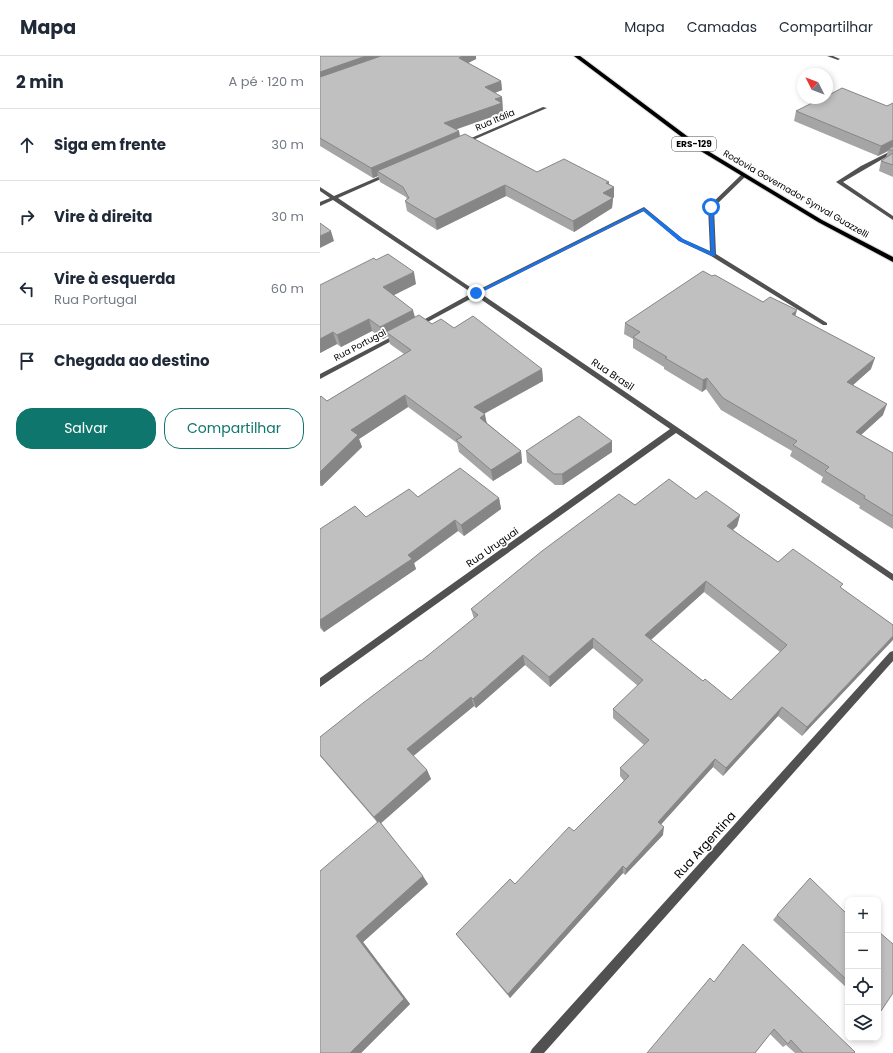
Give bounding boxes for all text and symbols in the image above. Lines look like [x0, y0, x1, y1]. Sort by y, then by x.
text: Mapa [20, 14, 76, 41]
text: Mapa [624, 17, 665, 37]
text: Camadas [687, 17, 757, 37]
text: Compartilhar [779, 17, 873, 37]
north arrow [797, 68, 833, 104]
text: 2 min [16, 70, 64, 94]
text: A pé · 120 m [229, 72, 304, 91]
street label: Rua Itália [473, 106, 517, 134]
icon: ahead [16, 134, 38, 156]
text: Siga em frente [54, 134, 166, 155]
text: 30 m [271, 135, 304, 154]
road number: ERS-129 [672, 137, 716, 151]
street label: Rodovia Governador Synval Guazzelli [721, 147, 871, 241]
route start [702, 198, 720, 216]
icon: right [16, 206, 38, 228]
text: Vire à direita [54, 206, 153, 227]
text: 30 m [271, 207, 304, 226]
text: Vire à esquerda [54, 268, 176, 289]
icon: left [16, 278, 38, 300]
text: 60 m [271, 279, 304, 298]
route end [467, 284, 485, 302]
text: Rua Portugal [54, 290, 137, 309]
street label: Rua Portugal [332, 326, 388, 364]
icon: arrive [16, 350, 38, 372]
text: Chegada ao destino [54, 350, 210, 371]
street label: Rua Brasil [588, 355, 637, 394]
button: Salvar [16, 408, 156, 449]
button: Compartilhar [164, 408, 304, 449]
street label: Rua Uruguai [463, 524, 522, 571]
street label: Rua Argentina [670, 807, 739, 882]
map controls [845, 897, 881, 1041]
button: + [845, 897, 881, 933]
button: − [845, 933, 881, 969]
button: locate [845, 969, 881, 1005]
button: layers [845, 1005, 881, 1041]

